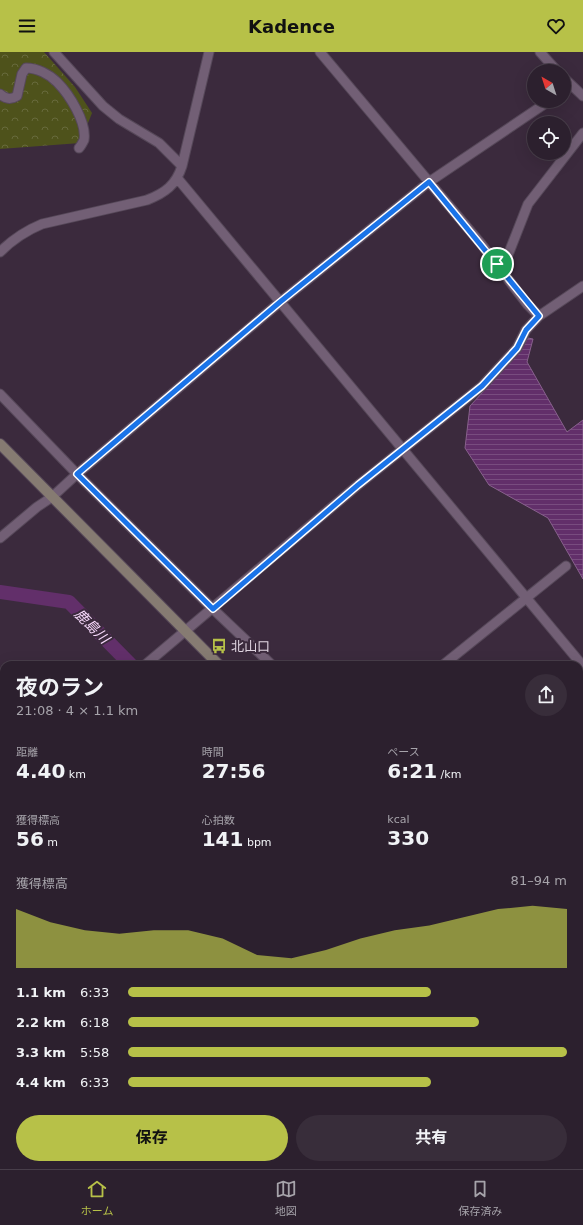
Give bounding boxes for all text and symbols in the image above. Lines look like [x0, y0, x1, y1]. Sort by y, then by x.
icon: menu [16, 15, 38, 37]
icon: heart [545, 15, 567, 37]
text: Kadence [248, 16, 335, 37]
north arrow [527, 64, 571, 108]
map controls [527, 64, 571, 160]
button: locate [527, 116, 571, 160]
pin [480, 247, 514, 281]
icon: arrive [486, 253, 508, 275]
water label: 鹿島川 [71, 605, 114, 648]
bus stop icon: 北山口 [210, 637, 228, 655]
place label: 北山口 [231, 639, 270, 654]
button: share [525, 674, 567, 716]
text: 夜のラン [16, 675, 104, 700]
text: 21:08 · 4 × 1.1 km [16, 703, 138, 718]
text: 距離 [16, 746, 38, 759]
text: 時間 [202, 746, 224, 759]
text: ペース [387, 746, 420, 759]
text: 4.40 [16, 759, 65, 783]
text: 27:56 [202, 759, 265, 783]
text: 6:21 [387, 759, 437, 783]
text: km [65, 768, 86, 781]
text: /km [437, 768, 461, 781]
text: kcal [387, 813, 410, 826]
text: 獲得標高 [16, 814, 60, 827]
text: 心拍数 [202, 814, 235, 827]
text: 330 [387, 826, 429, 850]
text: 56 [16, 827, 44, 851]
text: 141 [202, 827, 243, 851]
text: m [44, 836, 58, 849]
text: bpm [243, 836, 272, 849]
text: 81–94 m [511, 873, 567, 888]
text: 獲得標高 [16, 876, 68, 891]
text: 1.1 km [16, 985, 66, 1000]
text: 6:33 [80, 985, 109, 1000]
text: 2.2 km [16, 1015, 66, 1030]
text: 6:18 [80, 1015, 109, 1030]
text: 3.3 km [16, 1045, 66, 1060]
text: 5:58 [80, 1045, 109, 1060]
text: 4.4 km [16, 1075, 66, 1090]
text: 6:33 [80, 1075, 109, 1090]
button: 保存 [16, 1115, 288, 1161]
button: 共有 [296, 1115, 567, 1161]
tab: ホーム [81, 1178, 113, 1218]
tab: 地図 [275, 1178, 297, 1218]
tab: 保存済み [458, 1178, 502, 1218]

